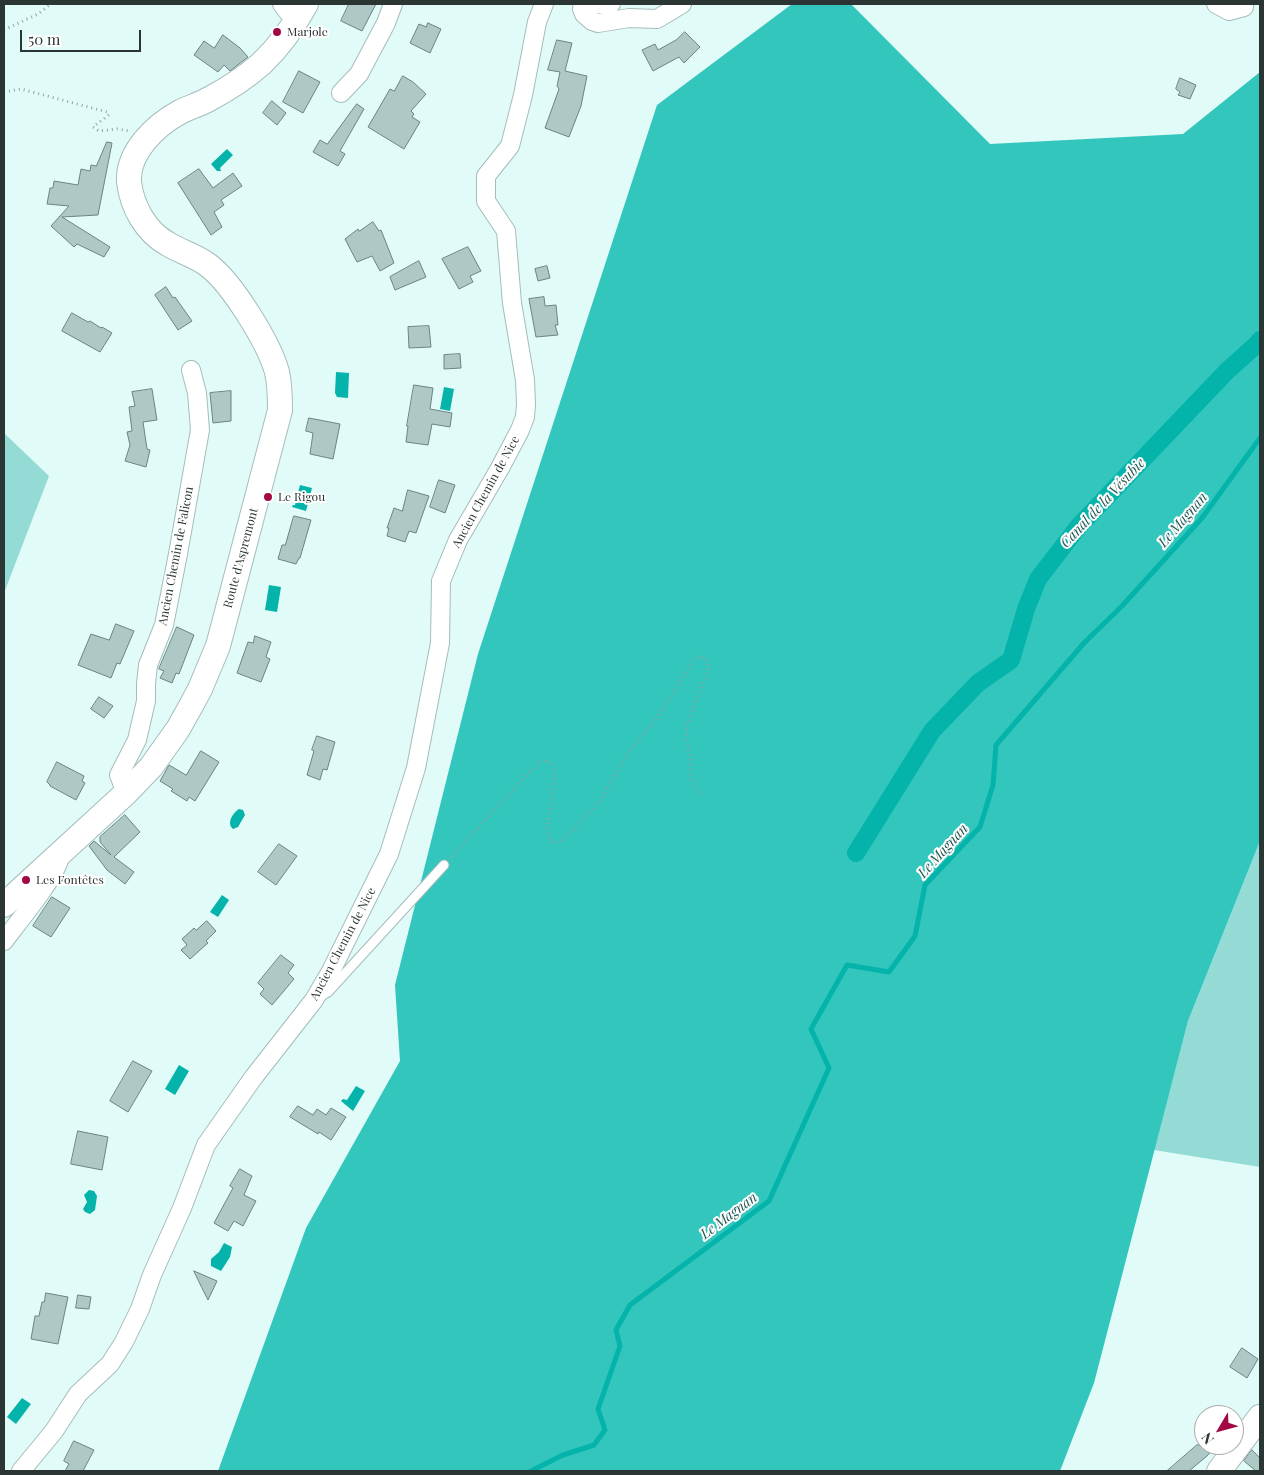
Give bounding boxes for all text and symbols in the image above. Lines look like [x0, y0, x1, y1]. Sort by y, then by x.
scale bar [22, 20, 144, 52]
place label: Marjole [287, 25, 328, 39]
marker: Marjole [271, 26, 283, 38]
text: 50 m [28, 29, 60, 49]
street label: Ancien Chemin de Nice [449, 434, 523, 550]
water label: Canal de la Vésubie [1057, 455, 1149, 551]
street label: Ancien Chemin de Falicon [155, 485, 197, 627]
water label: Le Magnan [1155, 489, 1211, 551]
place label: Le Rigou [278, 490, 325, 504]
marker: Le Rigou [262, 491, 274, 503]
street label: Route d'Aspremont [221, 506, 261, 610]
water label: Le Magnan [914, 821, 972, 881]
place label: Les Fontêtes [36, 873, 104, 887]
marker: Les Fontêtes [20, 874, 32, 886]
street label: Ancien Chemin de Nice [307, 885, 379, 1003]
water label: Le Magnan [697, 1189, 761, 1243]
north arrow [1194, 1405, 1244, 1455]
text: N [1197, 1429, 1218, 1448]

